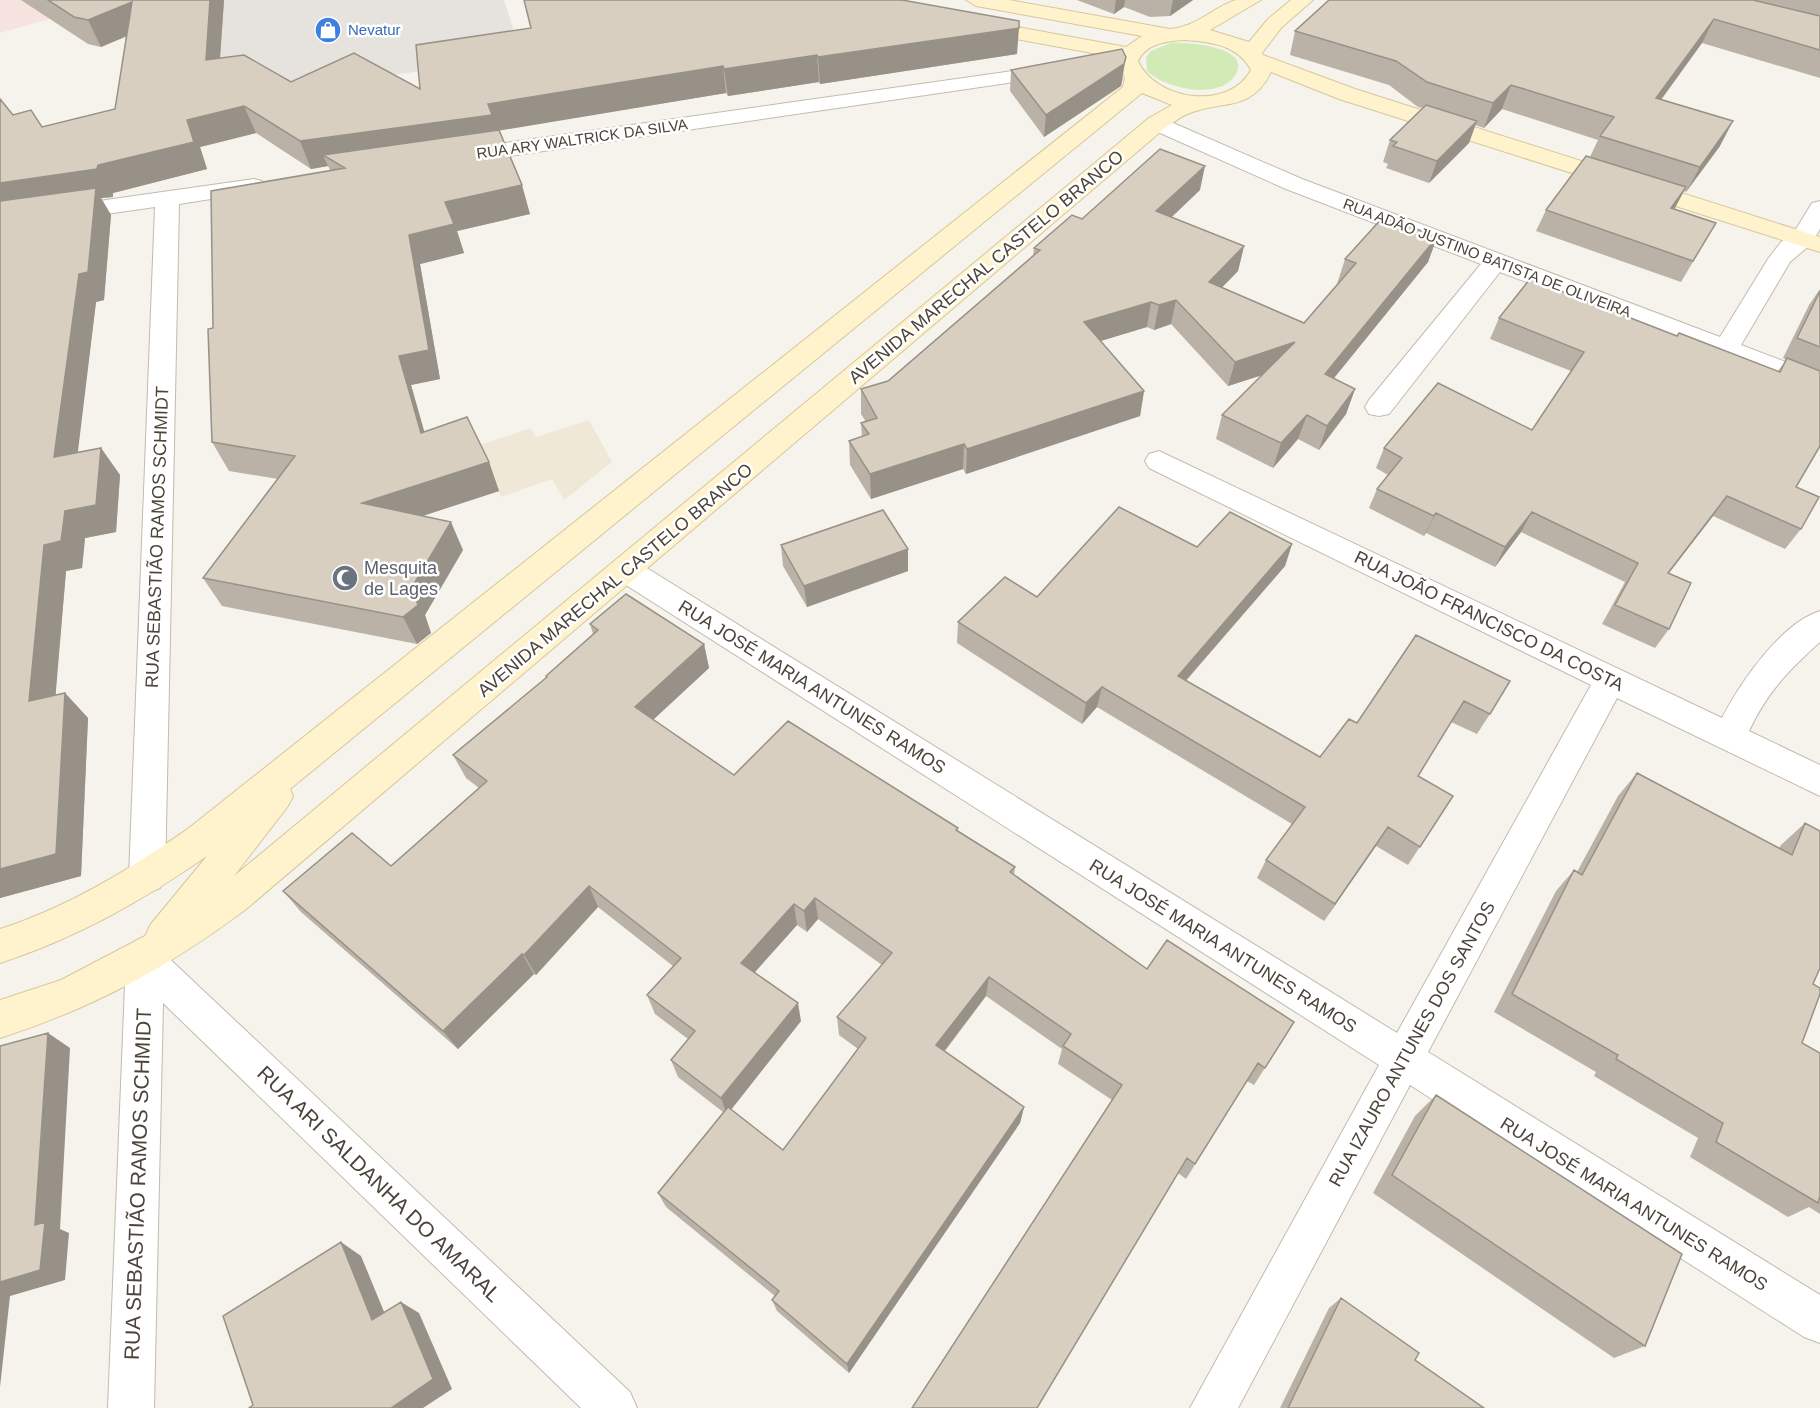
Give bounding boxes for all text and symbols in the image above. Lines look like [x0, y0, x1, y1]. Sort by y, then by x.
shop icon: Nevatur [313, 15, 343, 45]
place label: Nevatur [348, 21, 401, 38]
street label: RUA ARY WALTRICK DA SILVA [475, 115, 689, 162]
street label: AVENIDA MARECHAL CASTELO BRANCO [845, 146, 1127, 388]
street label: RUA ADÃO JUSTINO BATISTA DE OLIVEIRA [1341, 195, 1634, 320]
street label: RUA SEBASTIÃO RAMOS SCHMIDT [141, 386, 172, 688]
street label: AVENIDA MARECHAL CASTELO BRANCO [474, 459, 756, 701]
street label: RUA JOÃO FRANCISCO DA COSTA [1351, 546, 1627, 695]
place label: Mesquita de Lages [364, 558, 438, 599]
mosque icon: Mesquita de Lages [330, 563, 360, 593]
street label: RUA JOSÉ MARIA ANTUNES RAMOS [675, 596, 949, 778]
street label: RUA JOSÉ MARIA ANTUNES RAMOS [1086, 855, 1360, 1037]
street label: RUA IZAURO ANTUNES DOS SANTOS [1325, 898, 1499, 1190]
street label: RUA SEBASTIÃO RAMOS SCHMIDT [120, 1007, 155, 1360]
street label: RUA ARI SALDANHA DO AMARAL [253, 1061, 506, 1306]
street label: RUA JOSÉ MARIA ANTUNES RAMOS [1497, 1113, 1771, 1295]

